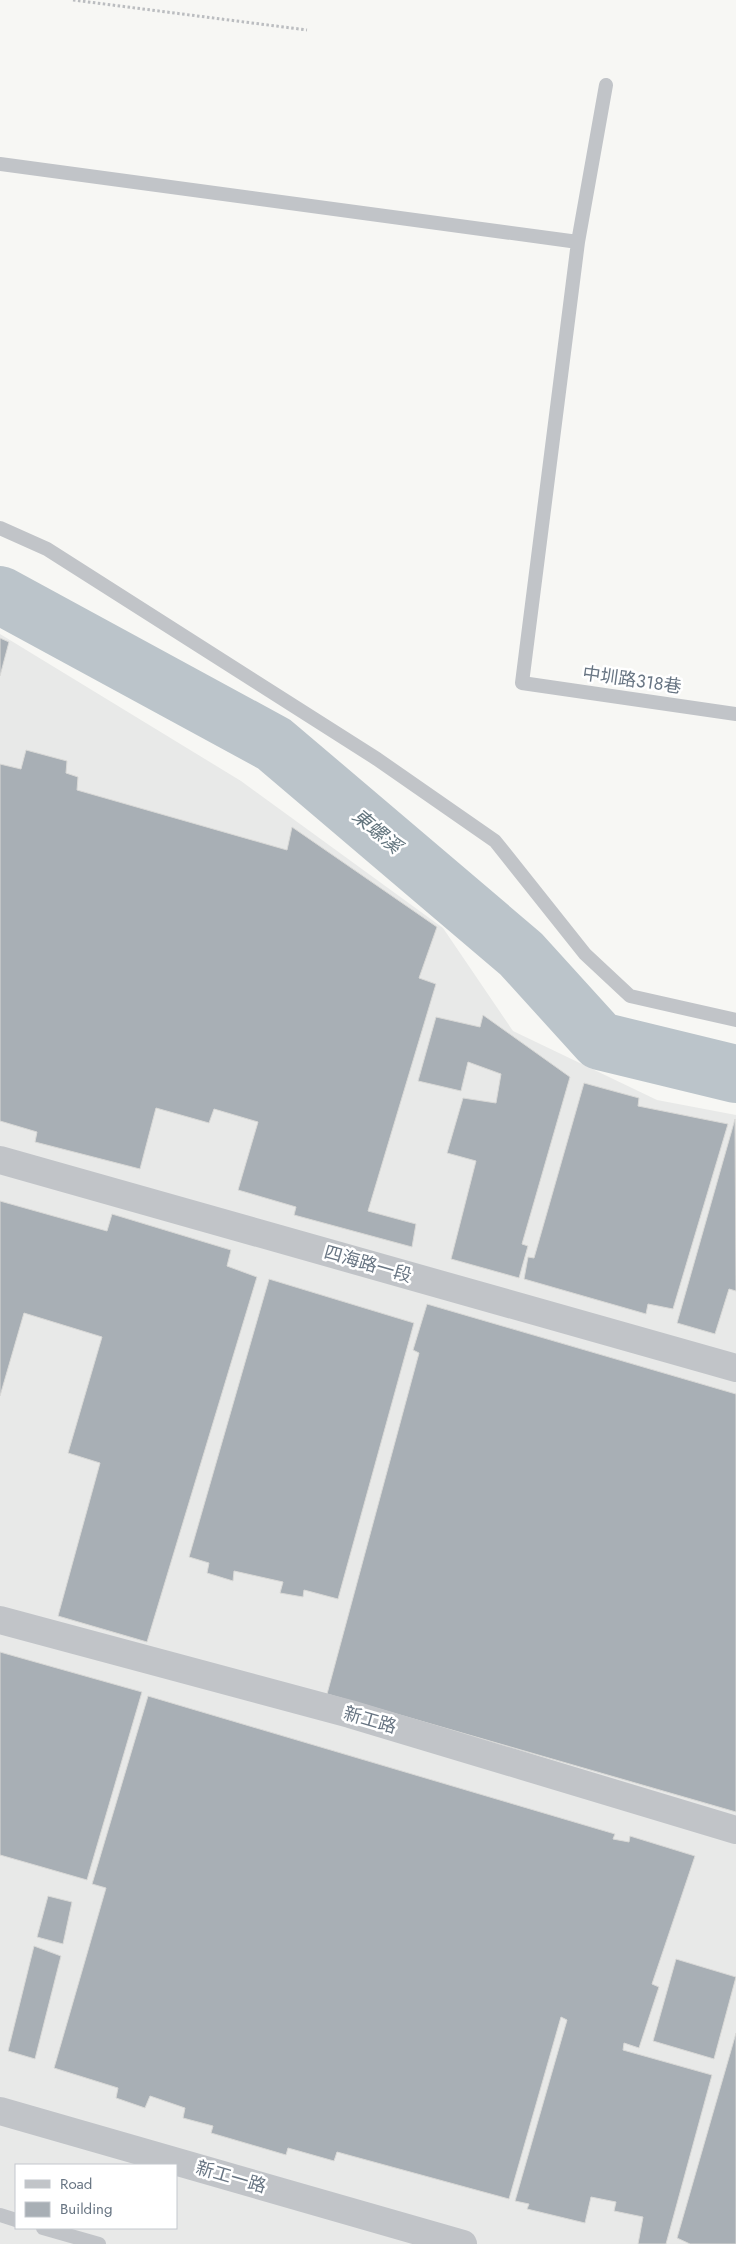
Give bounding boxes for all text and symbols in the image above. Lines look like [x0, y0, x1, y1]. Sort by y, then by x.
street label: 中圳路318巷 [581, 660, 683, 700]
water label: 東螺溪 [346, 802, 410, 862]
street label: 四海路一段 [321, 1239, 415, 1289]
street label: 新工路 [340, 1700, 400, 1740]
street label: 新工一路 [193, 2155, 269, 2199]
legend [15, 2164, 178, 2229]
text: Road [60, 2173, 92, 2195]
text: Building [60, 2198, 112, 2220]

